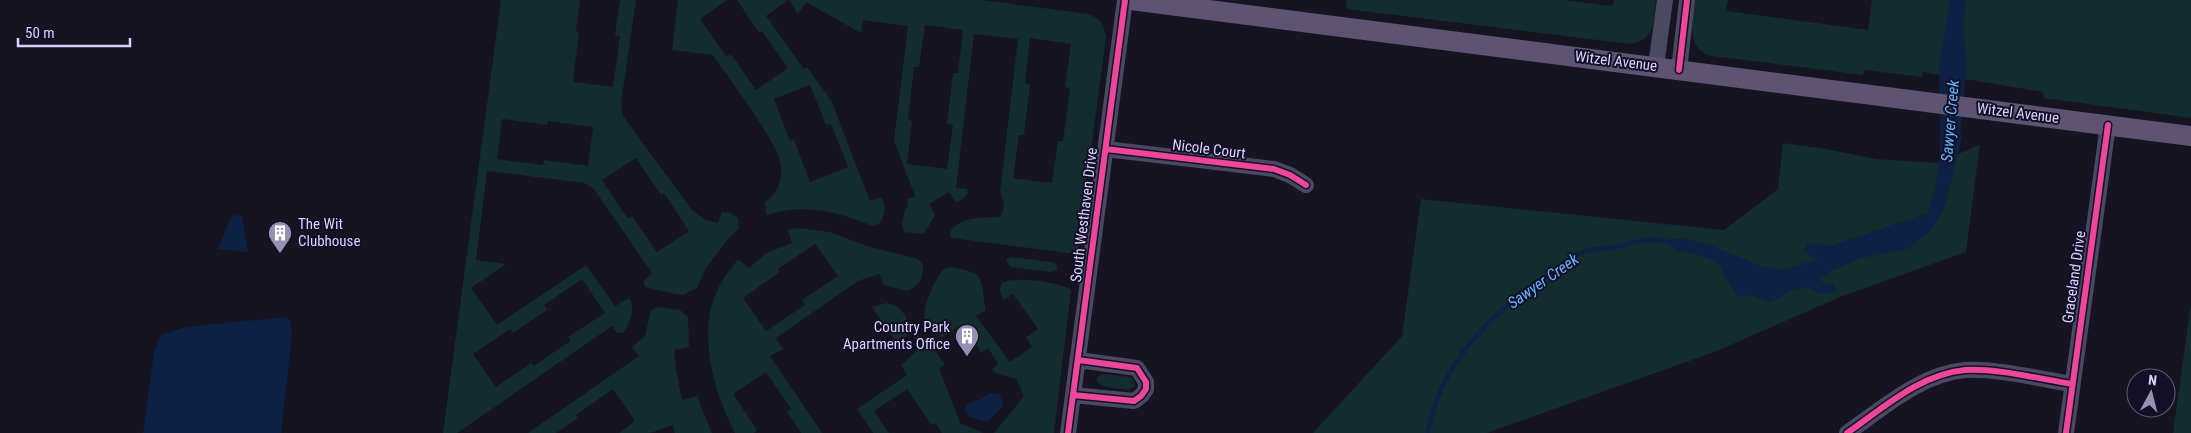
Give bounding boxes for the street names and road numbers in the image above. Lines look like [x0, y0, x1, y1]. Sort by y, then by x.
street label: Witzel Avenue [1574, 47, 1658, 75]
street label: Witzel Avenue [1976, 99, 2060, 127]
street label: Nicole Court [1171, 136, 1247, 162]
street label: South Westhaven Drive [1067, 147, 1101, 283]
street label: Graceland Drive [2059, 230, 2089, 324]

